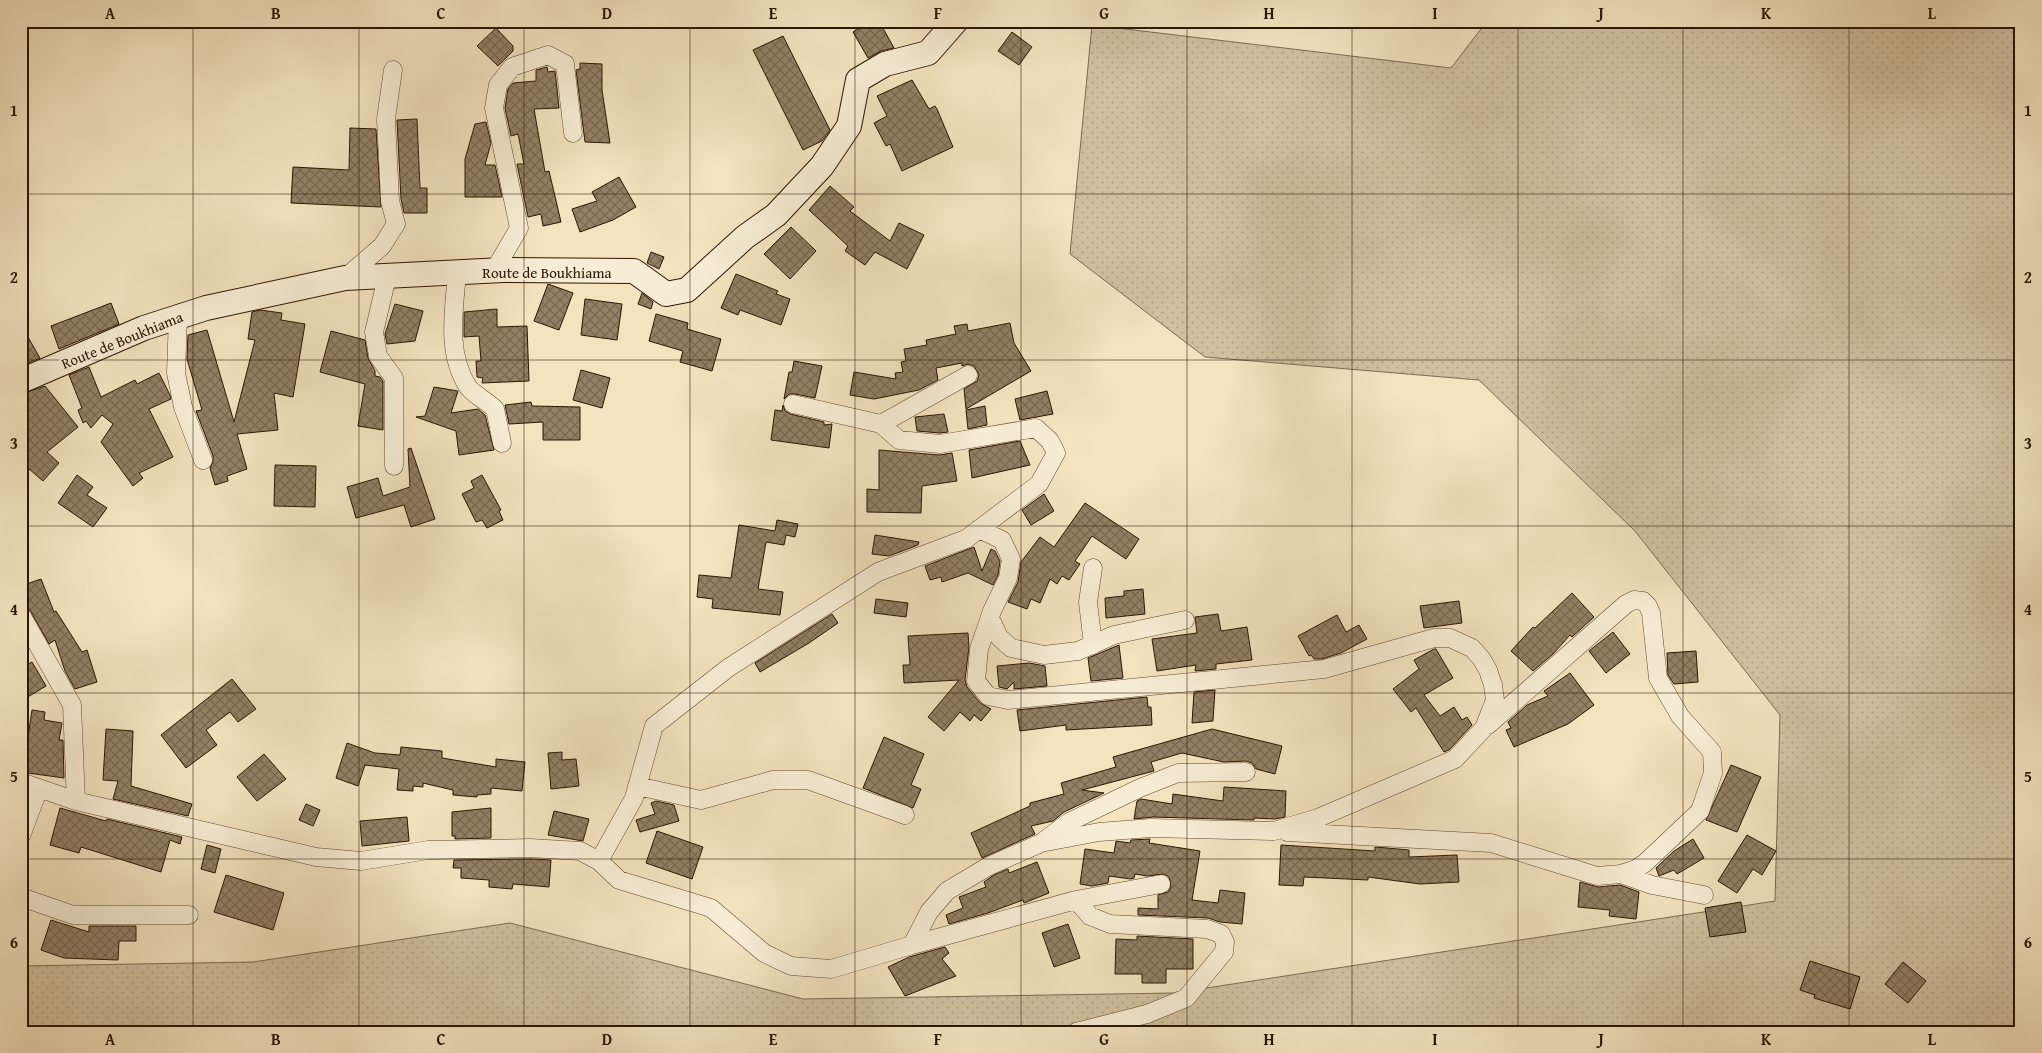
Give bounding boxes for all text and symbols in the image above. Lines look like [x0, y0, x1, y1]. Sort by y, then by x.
text: A [105, 1, 116, 25]
text: B [271, 1, 281, 25]
text: C [436, 1, 446, 25]
text: D [602, 1, 612, 25]
text: E [769, 1, 778, 25]
text: F [934, 1, 942, 25]
text: G [1099, 1, 1109, 25]
text: H [1263, 1, 1275, 25]
text: I [1432, 1, 1438, 25]
text: J [1595, 1, 1604, 25]
text: K [1761, 1, 1772, 25]
text: L [1928, 1, 1937, 25]
text: 1 [10, 98, 18, 122]
text: 1 [2024, 98, 2032, 122]
street label: Route de Boukhiama [482, 262, 612, 283]
text: 2 [10, 265, 18, 289]
text: 2 [2024, 265, 2032, 289]
street label: Route de Boukhiama [58, 306, 186, 374]
text: 3 [10, 431, 18, 455]
text: 3 [2024, 431, 2032, 455]
text: 4 [10, 597, 18, 621]
text: 4 [2024, 597, 2032, 621]
text: 5 [10, 764, 18, 788]
text: 5 [2024, 764, 2032, 788]
text: 6 [10, 930, 18, 954]
text: 6 [2024, 930, 2032, 954]
text: A [105, 1027, 116, 1051]
text: B [271, 1027, 281, 1051]
text: C [436, 1027, 446, 1051]
text: D [602, 1027, 612, 1051]
text: E [769, 1027, 778, 1051]
text: F [934, 1027, 942, 1051]
text: G [1099, 1027, 1109, 1051]
text: H [1263, 1027, 1275, 1051]
text: I [1432, 1027, 1438, 1051]
text: J [1595, 1027, 1604, 1051]
text: K [1761, 1027, 1772, 1051]
text: L [1928, 1027, 1937, 1051]

